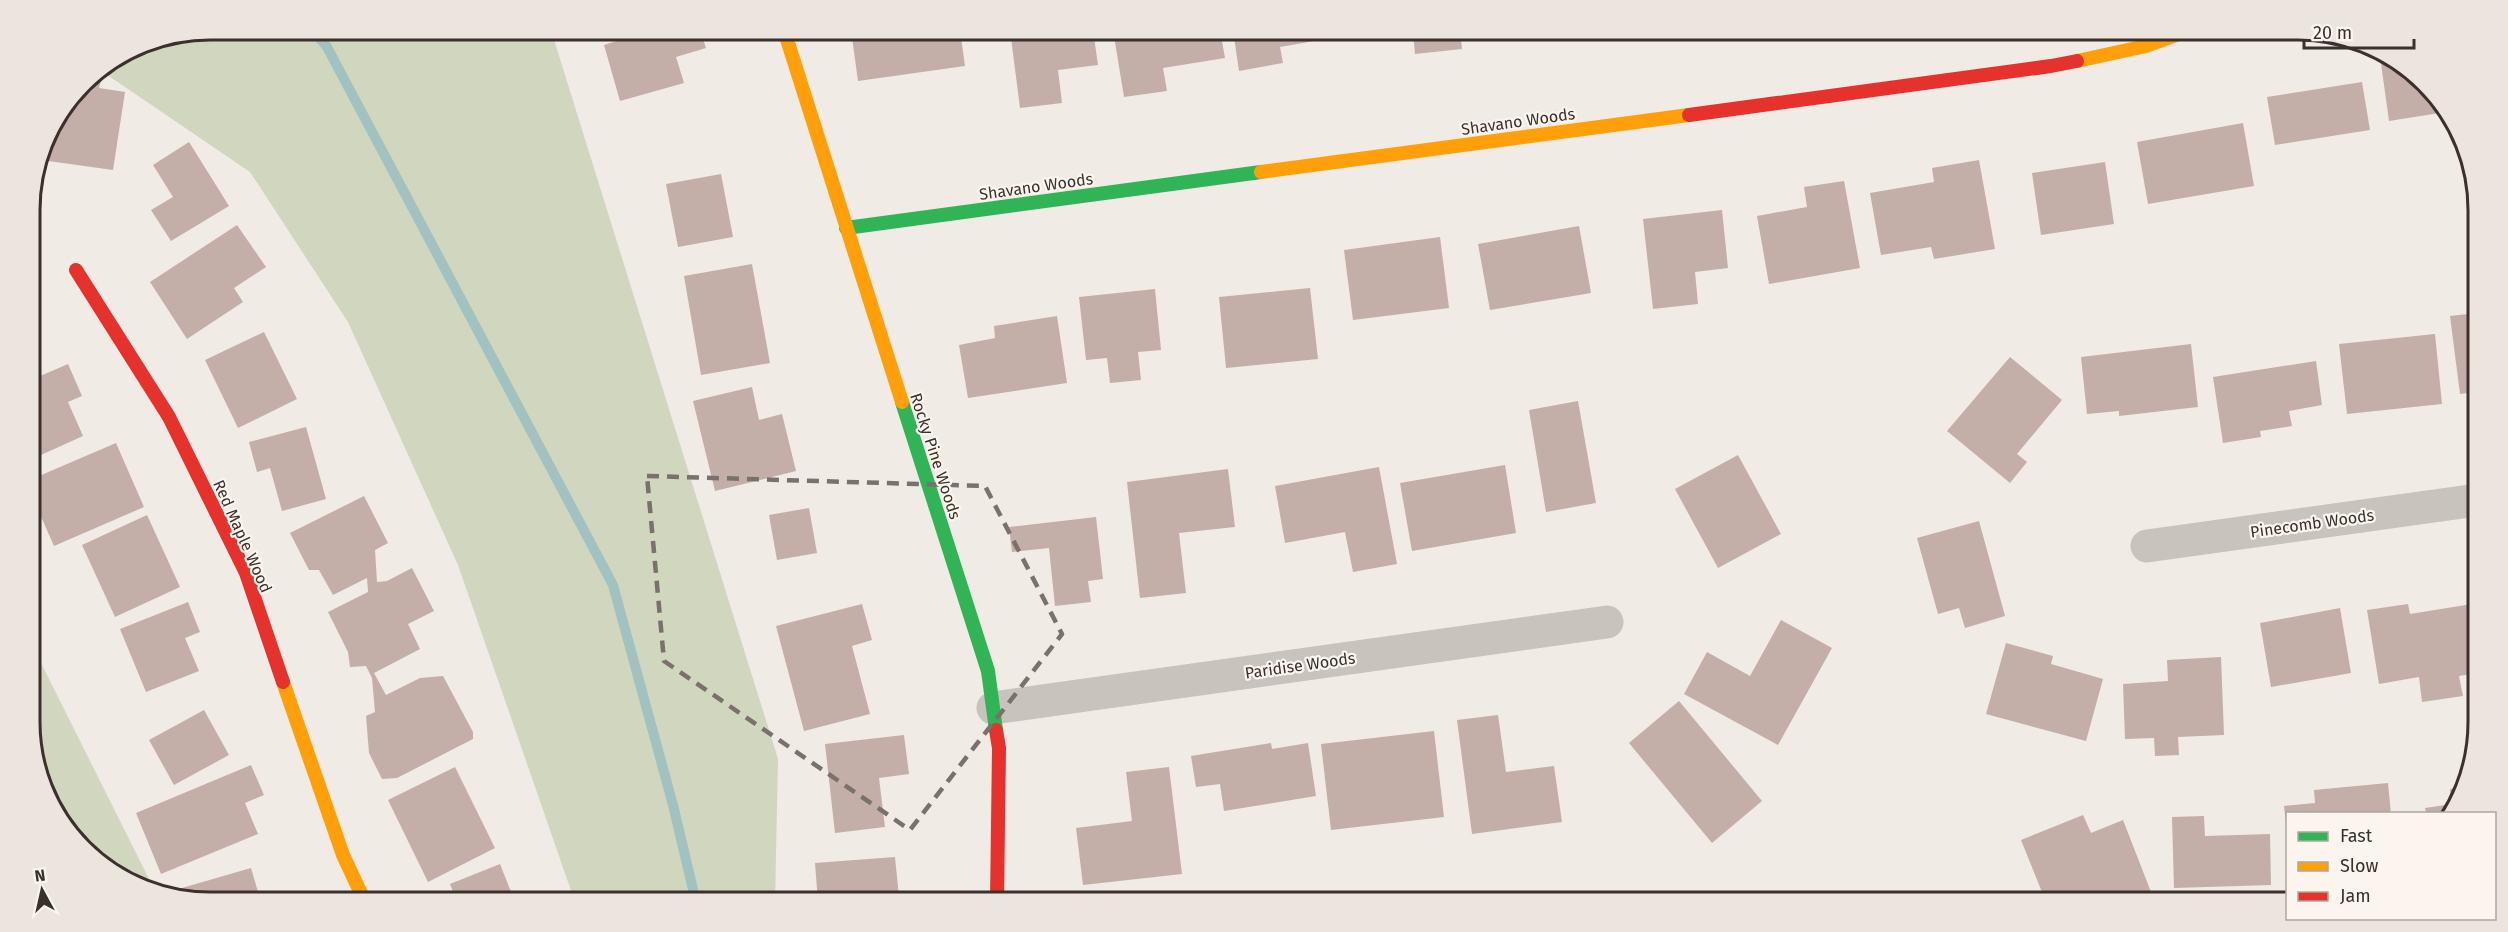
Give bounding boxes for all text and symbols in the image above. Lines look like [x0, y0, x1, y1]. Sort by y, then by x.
scale bar [2304, 12, 2414, 50]
text: 20 m [2313, 22, 2352, 44]
street label: Shavano Woods [1460, 104, 1576, 139]
street label: Shavano Woods [978, 169, 1094, 204]
street label: Rocky Pine Woods [906, 391, 965, 522]
street label: Red Maple Wood [209, 477, 276, 596]
street label: Pinecomb Woods [2249, 505, 2375, 542]
street label: Paridise Woods [1244, 648, 1356, 683]
legend [2286, 812, 2496, 920]
text: Fast [2340, 825, 2373, 847]
text: Slow [2340, 855, 2379, 877]
north arrow [12, 860, 72, 920]
text: N [33, 865, 47, 886]
text: Jam [2340, 885, 2371, 907]

